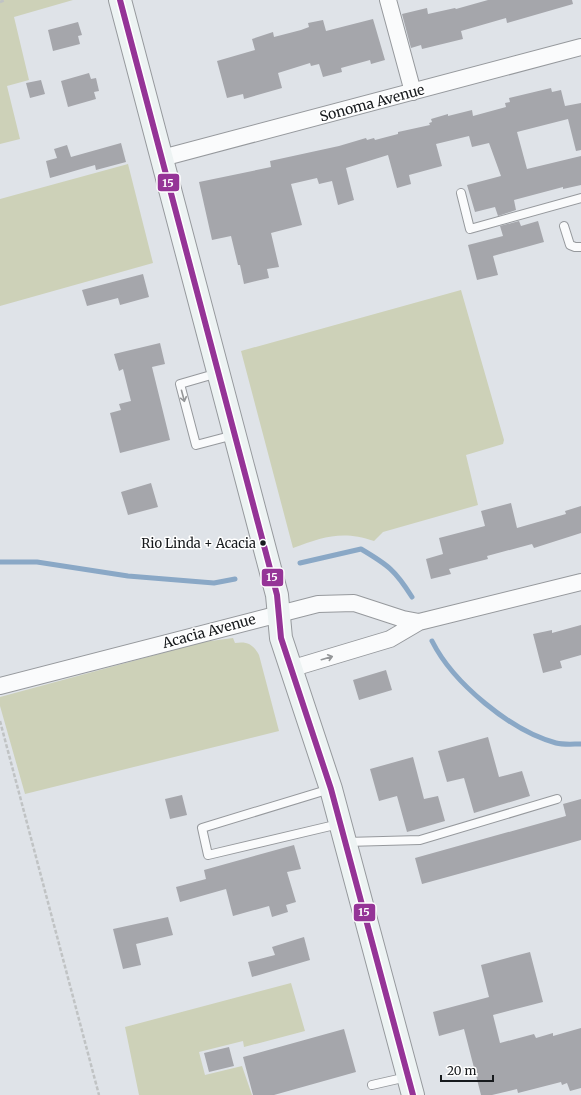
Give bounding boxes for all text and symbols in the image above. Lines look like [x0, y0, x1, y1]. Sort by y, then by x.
street label: Sonoma Avenue [318, 80, 426, 126]
line badge: 15 [157, 173, 180, 192]
text: 15 [162, 176, 174, 190]
one-way arrow [180, 389, 187, 402]
place label: Rio Linda + Acacia [141, 535, 256, 552]
marker: Rio Linda + Acacia [258, 538, 268, 548]
line badge: 15 [261, 568, 284, 587]
text: 15 [266, 570, 278, 584]
street label: Acacia Avenue [159, 610, 258, 652]
one-way arrow [320, 654, 333, 661]
line badge: 15 [353, 903, 376, 922]
text: 15 [358, 905, 370, 919]
scale bar [441, 1057, 493, 1083]
text: 20 m [447, 1063, 476, 1078]

